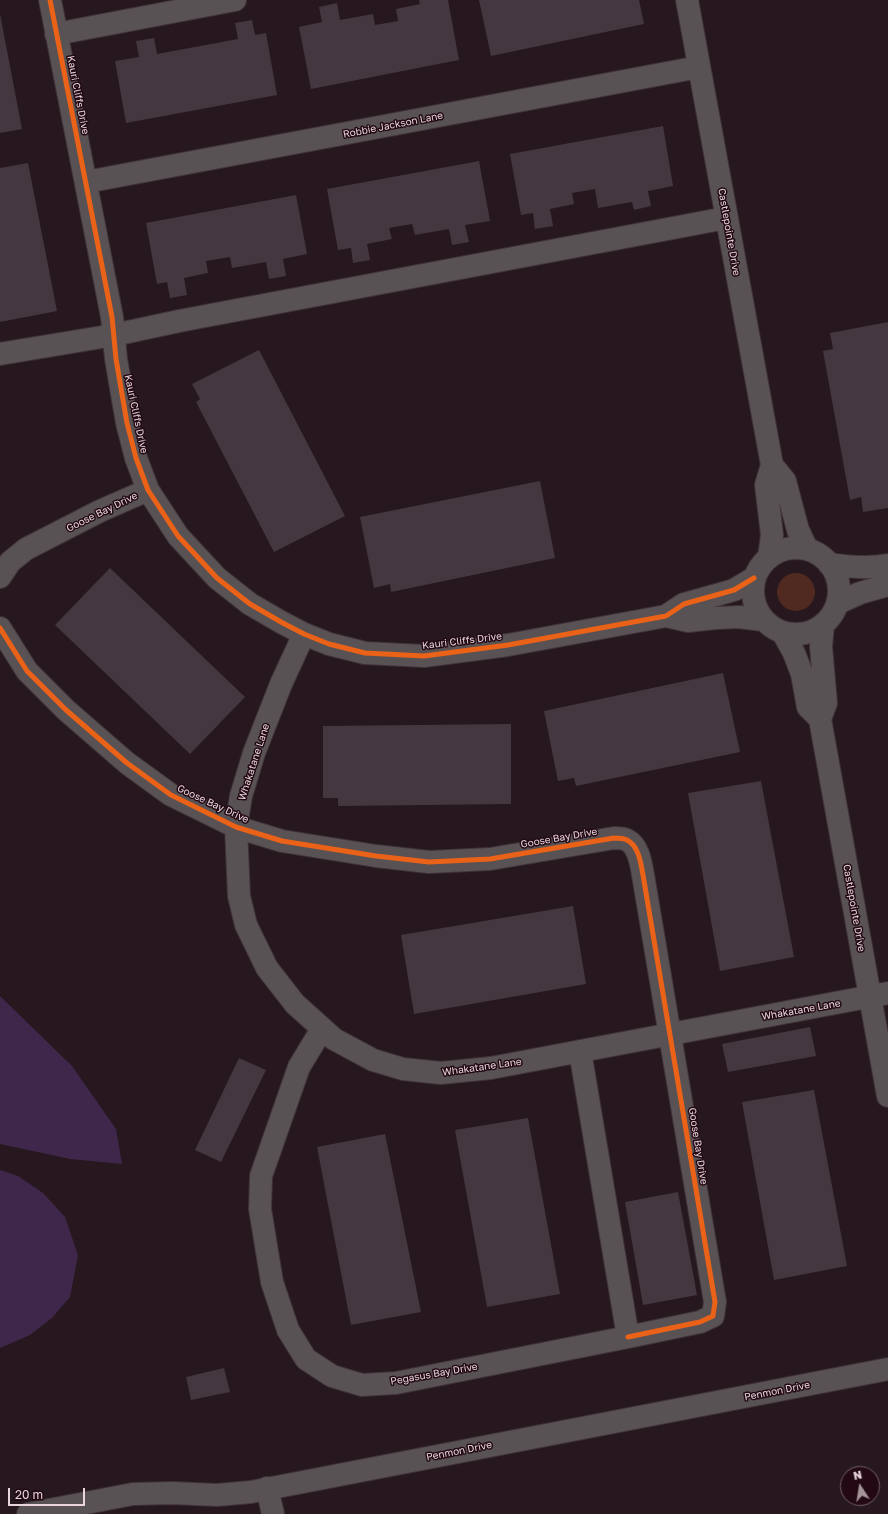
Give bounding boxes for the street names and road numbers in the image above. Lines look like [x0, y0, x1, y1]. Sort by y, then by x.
street label: Kauri Cliffs Drive [64, 54, 92, 136]
street label: Robbie Jackson Lane [342, 109, 444, 141]
street label: Castlepointe Drive [715, 187, 743, 277]
street label: Kauri Cliffs Drive [122, 374, 150, 454]
street label: Goose Bay Drive [64, 490, 140, 534]
street label: Kauri Cliffs Drive [421, 630, 503, 652]
street label: Whakatane Lane [236, 722, 272, 802]
street label: Goose Bay Drive [175, 782, 251, 826]
street label: Goose Bay Drive [520, 825, 598, 851]
street label: Castlepointe Drive [840, 863, 868, 953]
street label: Whakatane Lane [761, 997, 841, 1023]
street label: Whakatane Lane [442, 1055, 522, 1079]
street label: Goose Bay Drive [686, 1107, 710, 1185]
street label: Pegasus Bay Drive [390, 1360, 478, 1388]
street label: Penmon Drive [743, 1379, 811, 1403]
street label: Penmon Drive [425, 1439, 493, 1463]

